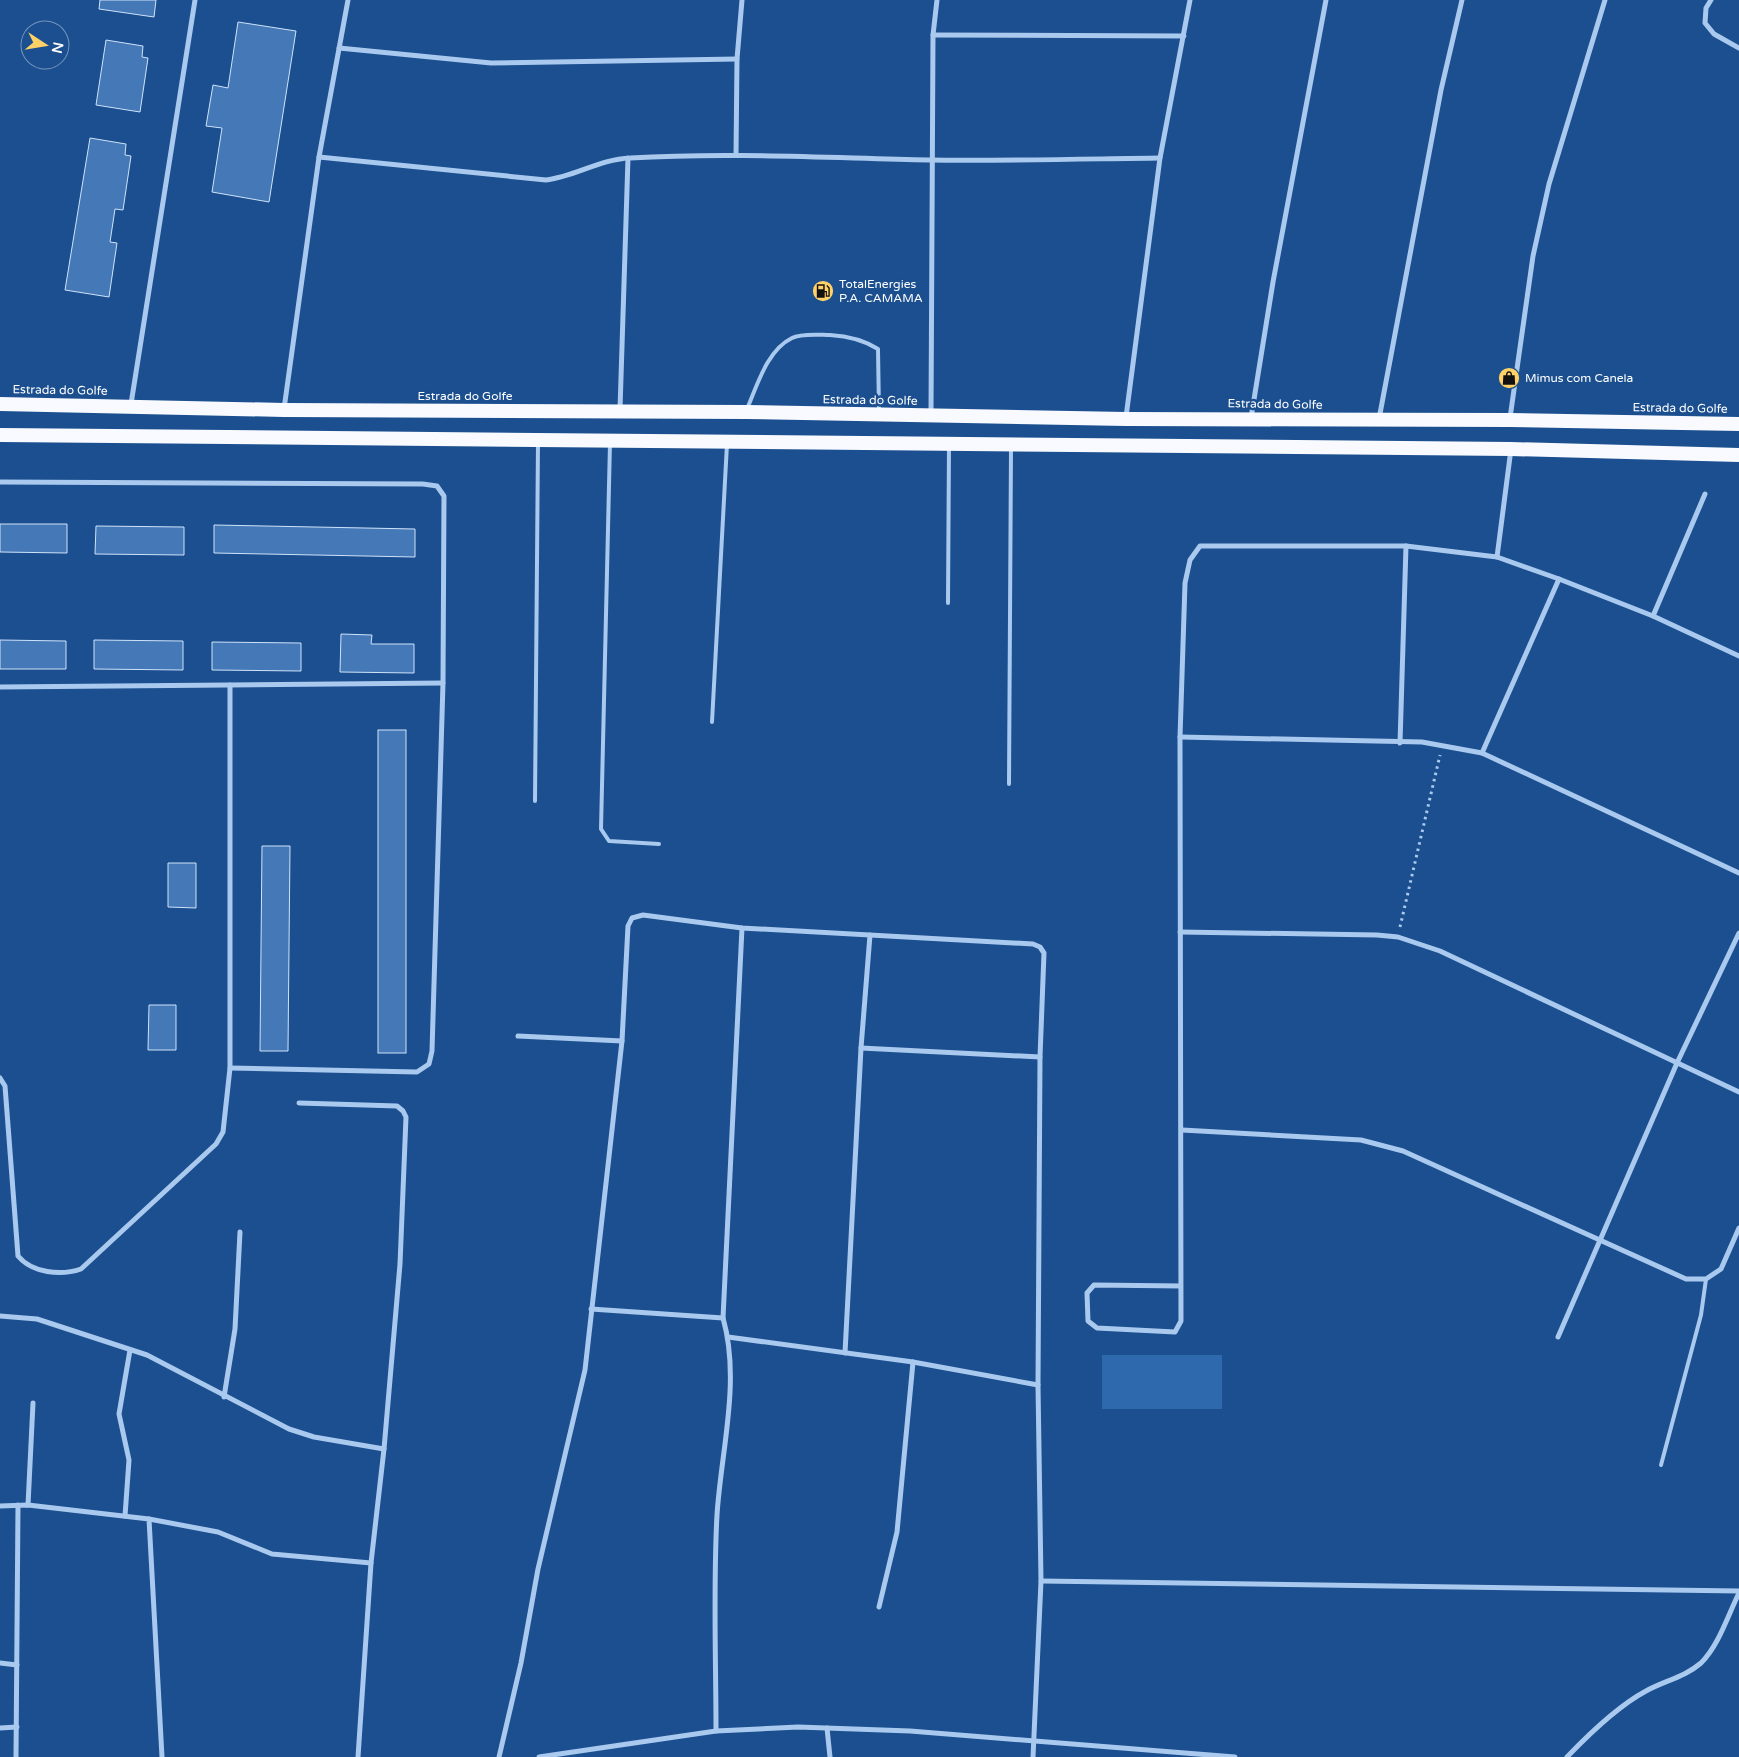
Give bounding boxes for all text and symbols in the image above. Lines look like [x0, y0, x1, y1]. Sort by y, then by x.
north arrow [20, 20, 70, 70]
text: N [48, 40, 67, 55]
place label: TotalEnergies P.A. CAMAMA [839, 277, 923, 305]
fuel station icon: TotalEnergies P.A. CAMAMA [811, 279, 835, 303]
shop icon: Mimus com Canela [1497, 366, 1521, 390]
place label: Mimus com Canela [1525, 371, 1633, 385]
street label: Estrada do Golfe [12, 382, 108, 398]
street label: Estrada do Golfe [417, 389, 513, 403]
street label: Estrada do Golfe [822, 392, 918, 408]
street label: Estrada do Golfe [1227, 396, 1323, 412]
street label: Estrada do Golfe [1632, 400, 1728, 416]

